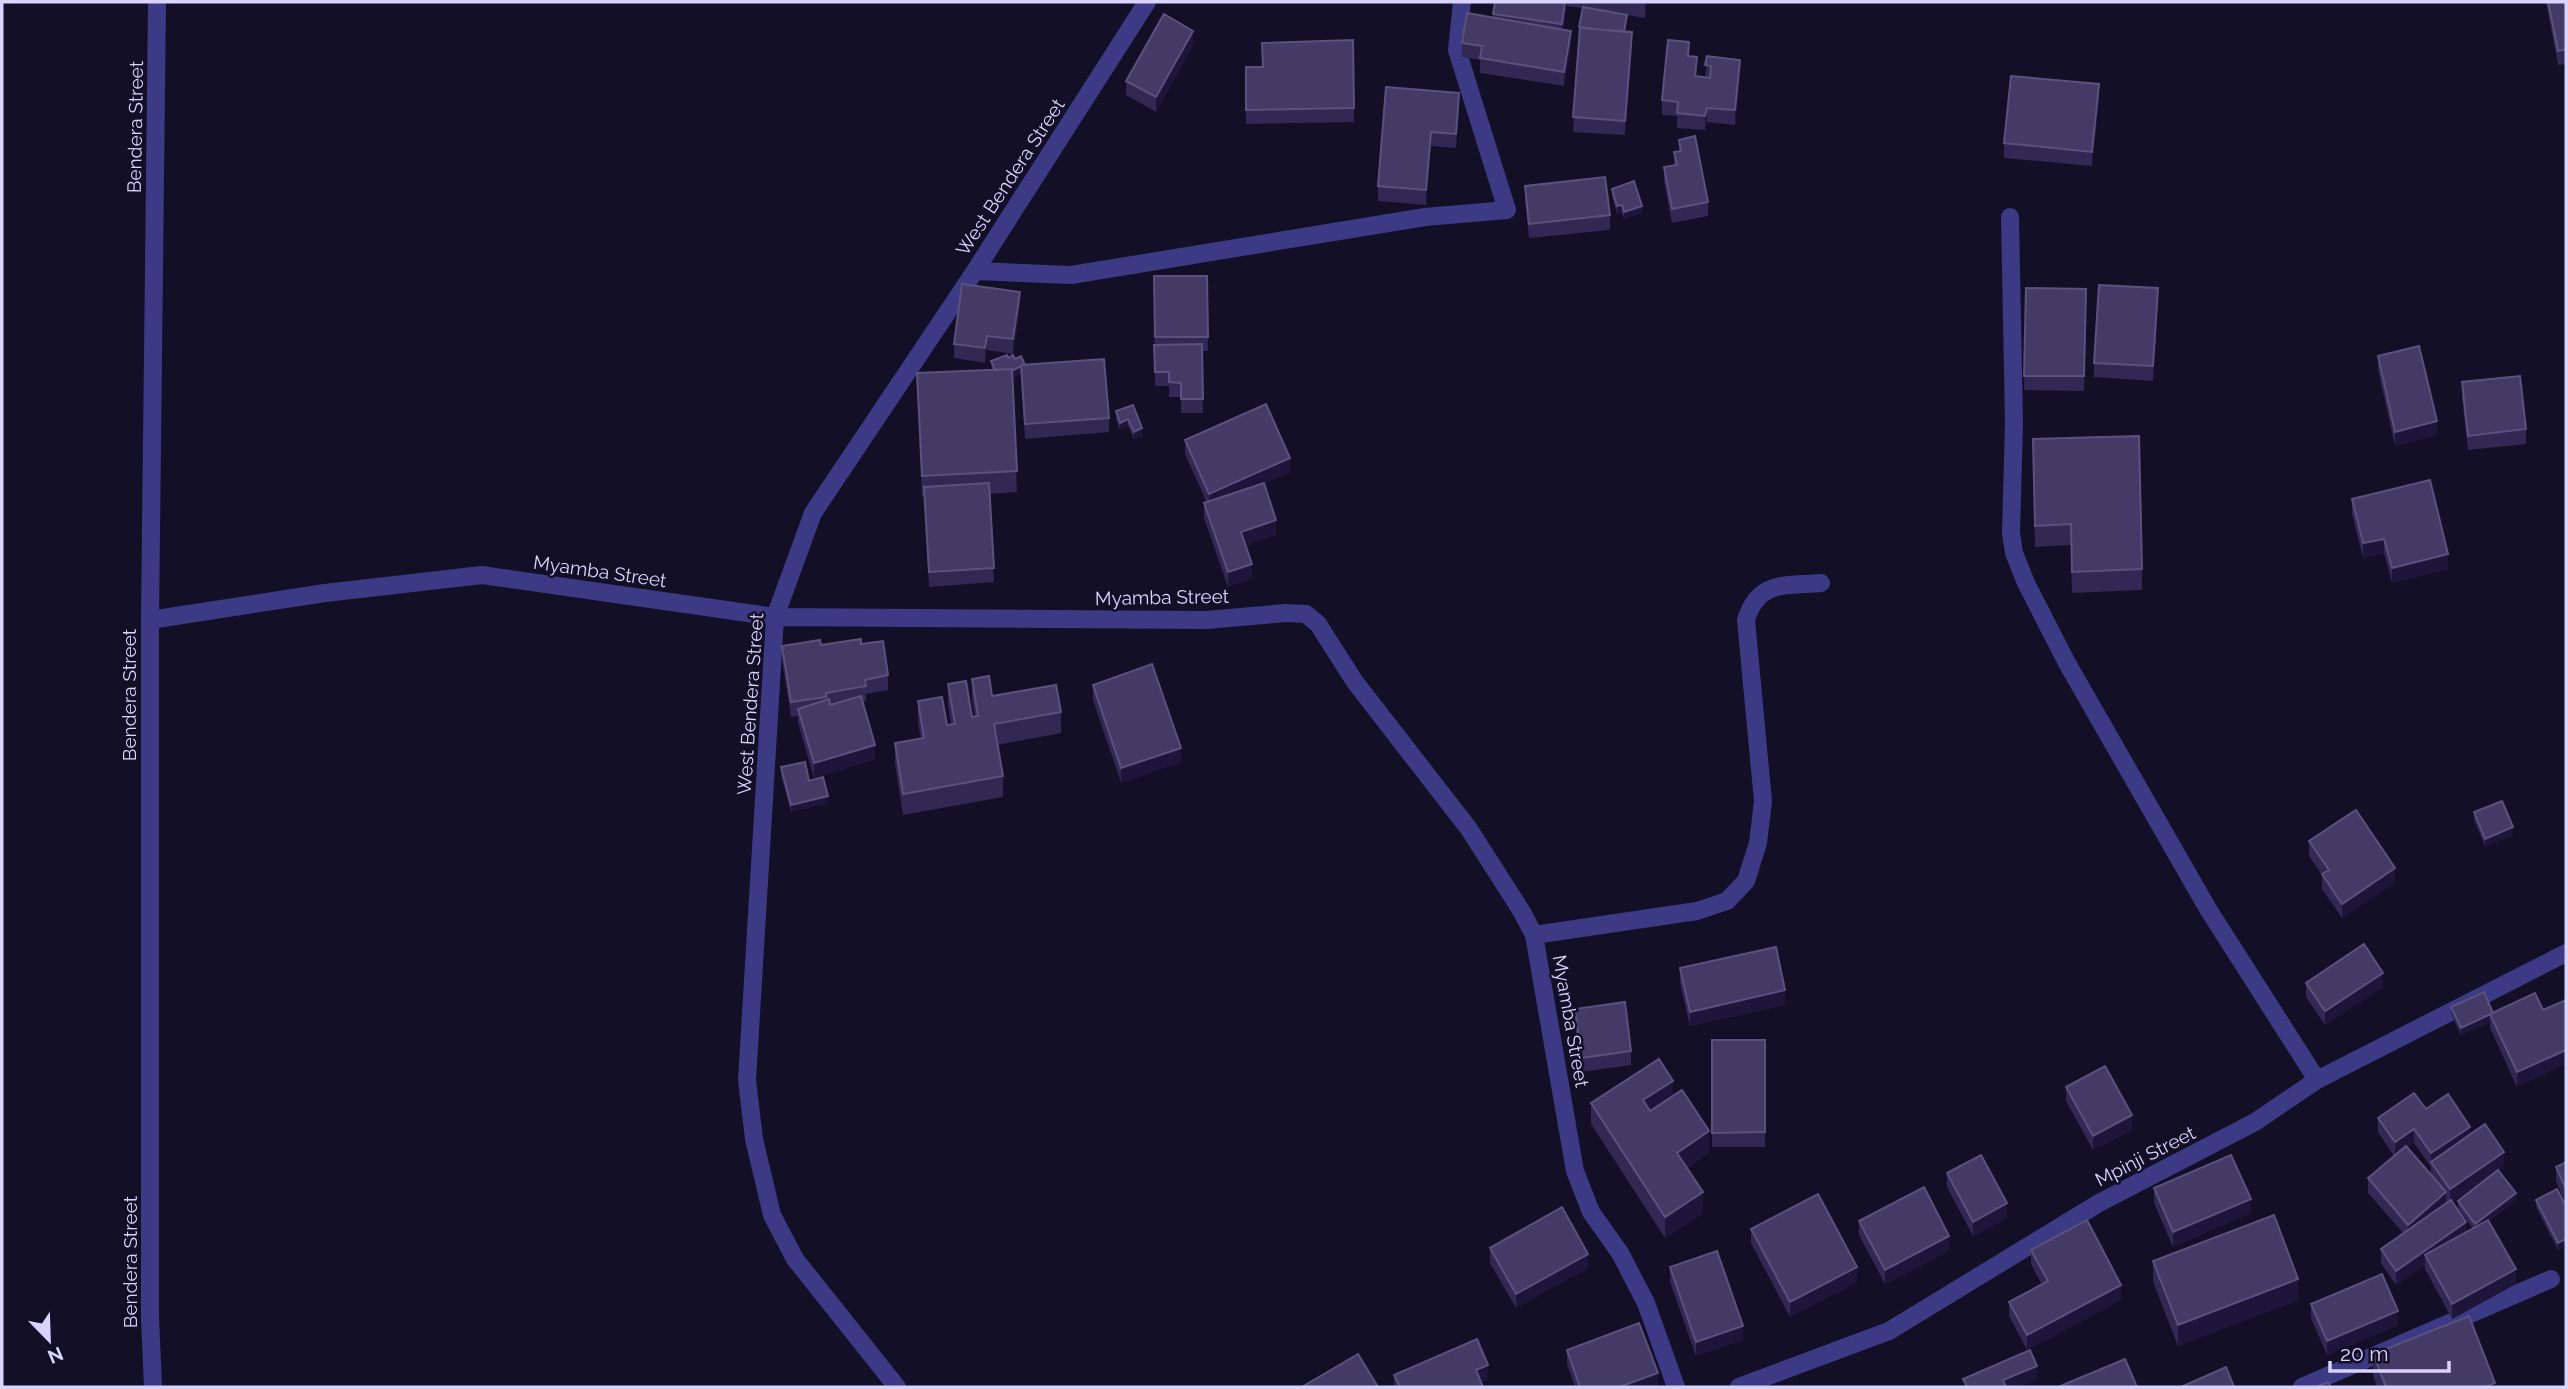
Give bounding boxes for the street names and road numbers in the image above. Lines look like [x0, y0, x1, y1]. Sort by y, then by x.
street label: Bendera Street [123, 60, 147, 193]
street label: West Bendera Street [951, 94, 1069, 260]
street label: Myamba Street [532, 551, 669, 591]
street label: Myamba Street [1095, 585, 1230, 609]
street label: West Bendera Street [733, 612, 767, 796]
street label: Bendera Street [118, 628, 140, 761]
street label: Myamba Street [1549, 953, 1594, 1090]
street label: Mpinji Street [2091, 1121, 2199, 1191]
street label: Bendera Street [119, 1195, 141, 1328]

